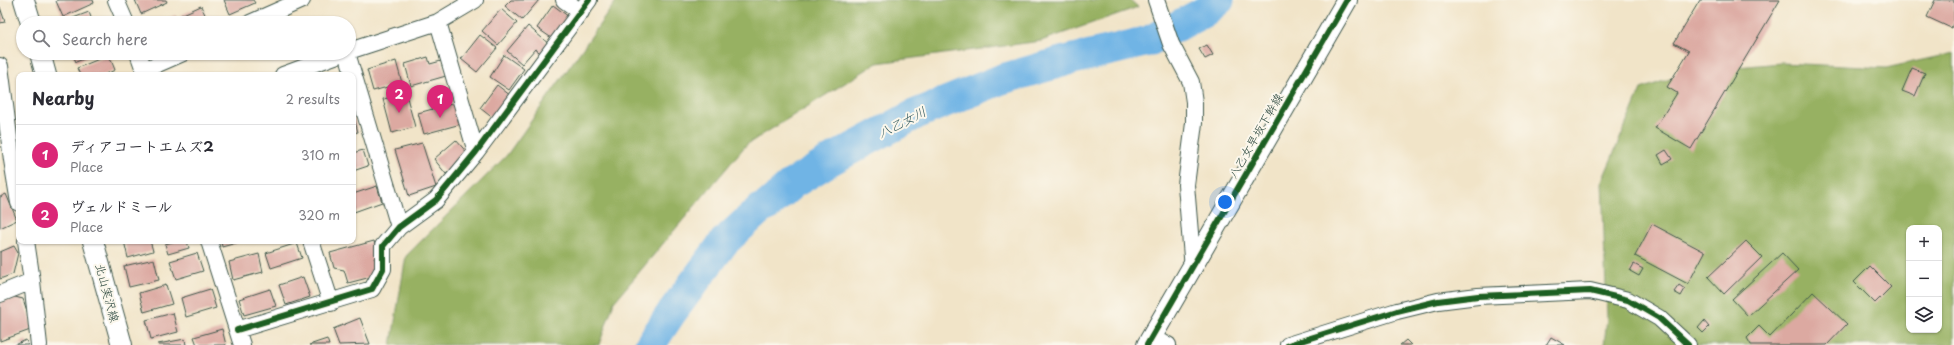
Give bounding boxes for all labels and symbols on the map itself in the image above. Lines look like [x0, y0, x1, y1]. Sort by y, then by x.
pin: 2 [386, 80, 412, 113]
pin: 1 [427, 85, 453, 118]
street label: 八乙女早坂下幹線 [1223, 89, 1287, 182]
water label: 八乙女川 [874, 101, 929, 142]
your location [1215, 192, 1235, 212]
street label: 北山実沢線 [92, 261, 124, 324]

